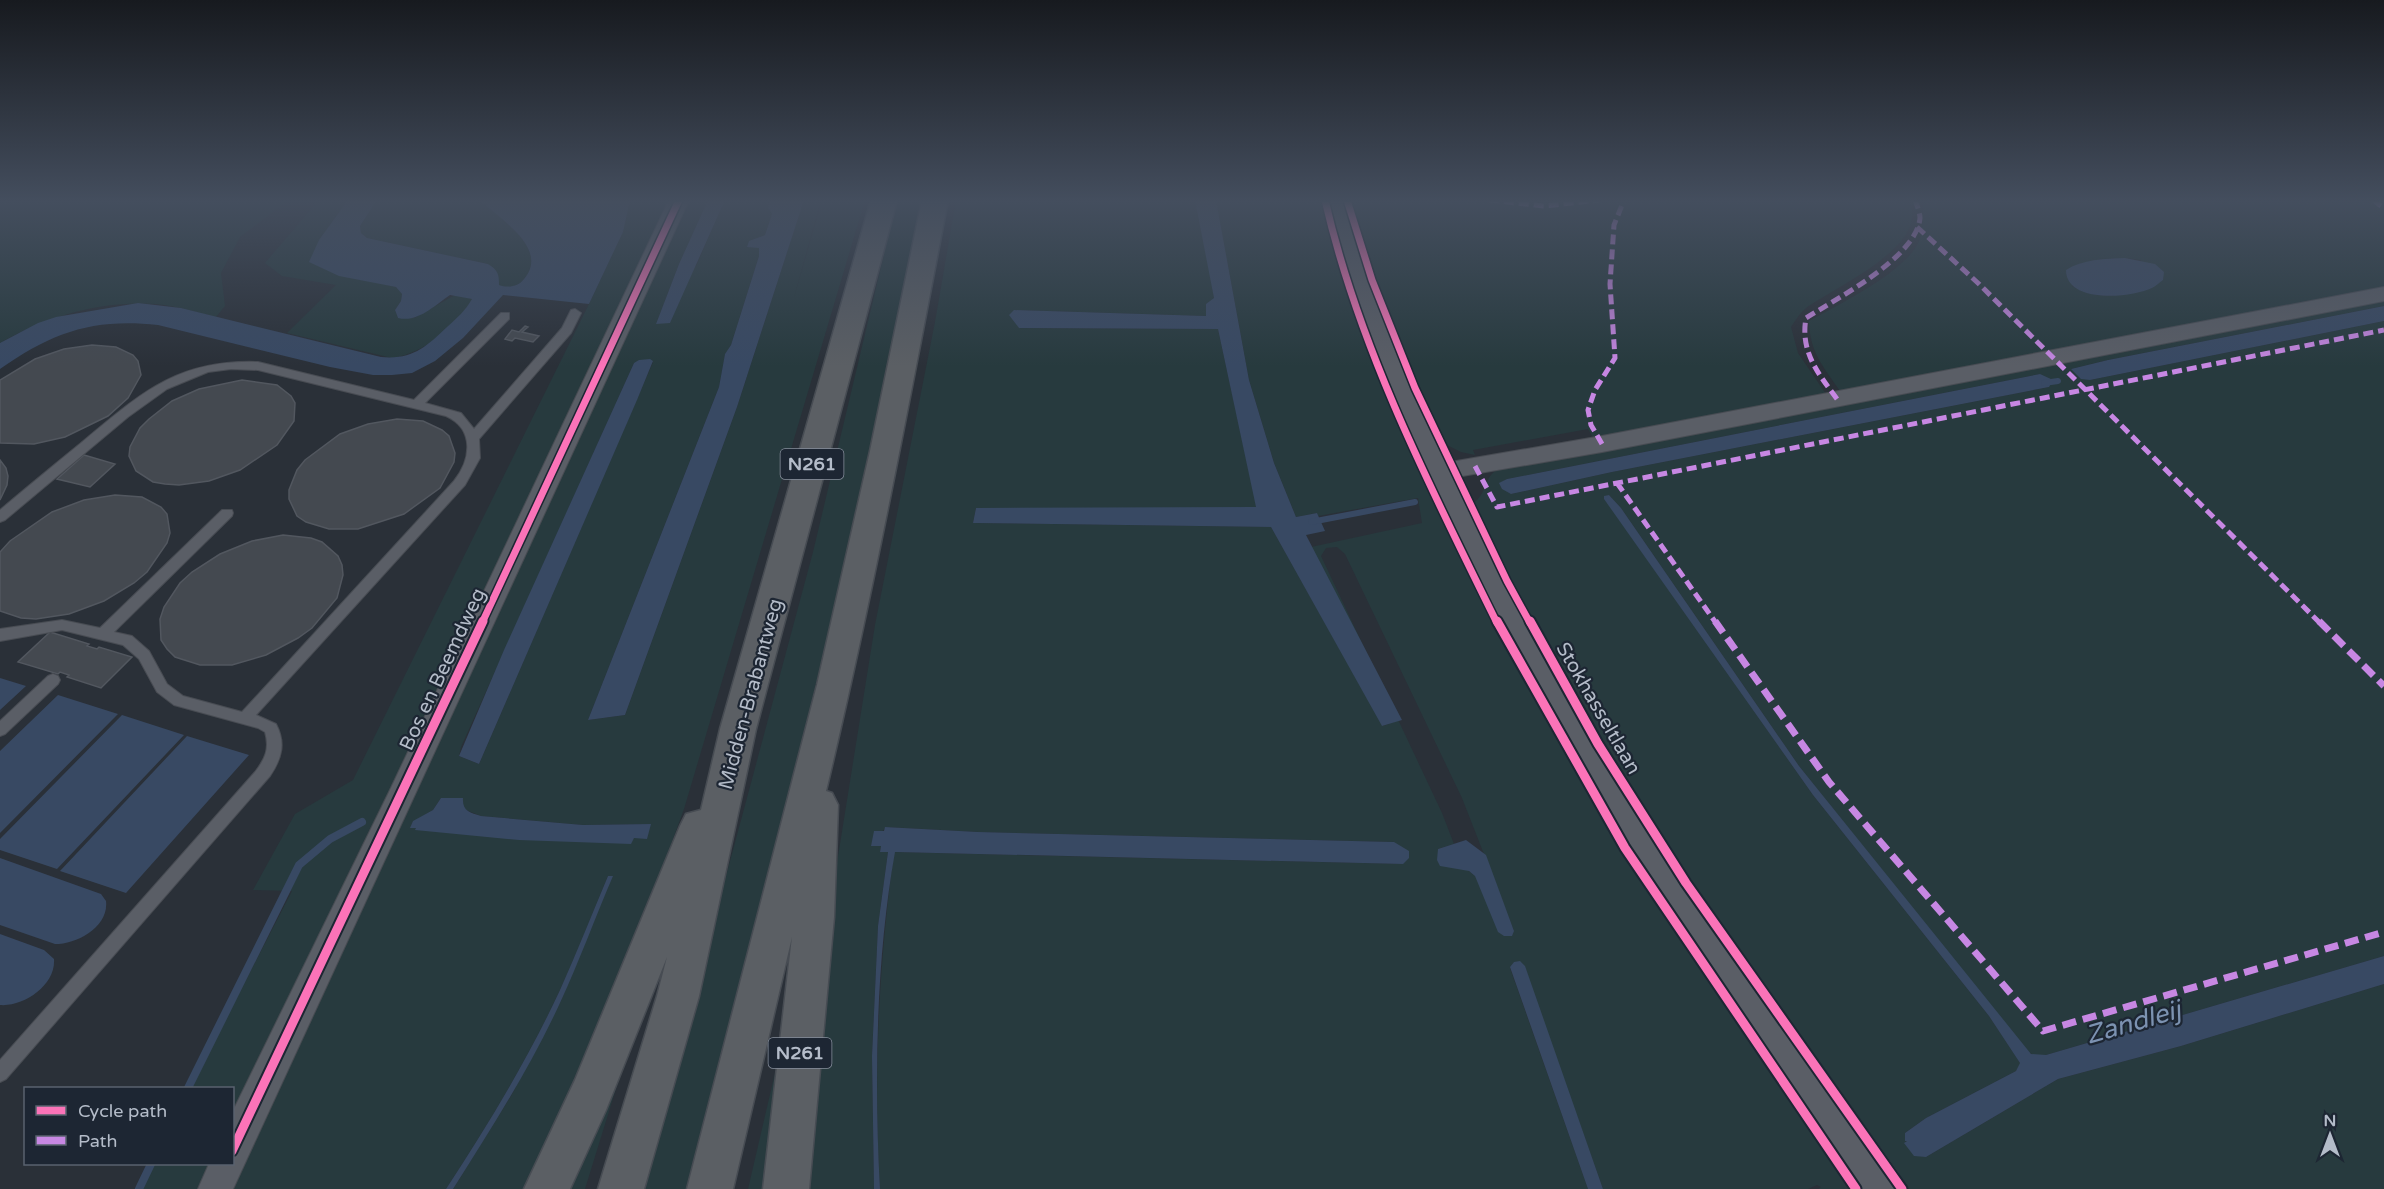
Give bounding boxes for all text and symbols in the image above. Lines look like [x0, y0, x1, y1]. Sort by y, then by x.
road number: N261 [780, 449, 844, 479]
street label: Bos en Beemdweg [395, 584, 491, 754]
street label: Midden-Brabantweg [714, 596, 788, 792]
street label: Stokhasseltlaan [1551, 638, 1646, 779]
water label: Zandleij [2082, 993, 2188, 1051]
road number: N261 [768, 1038, 832, 1068]
legend [24, 1087, 234, 1165]
text: Cycle path [78, 1100, 167, 1122]
north arrow [2300, 1105, 2360, 1165]
text: N [2324, 1111, 2336, 1131]
text: Path [78, 1130, 117, 1152]

